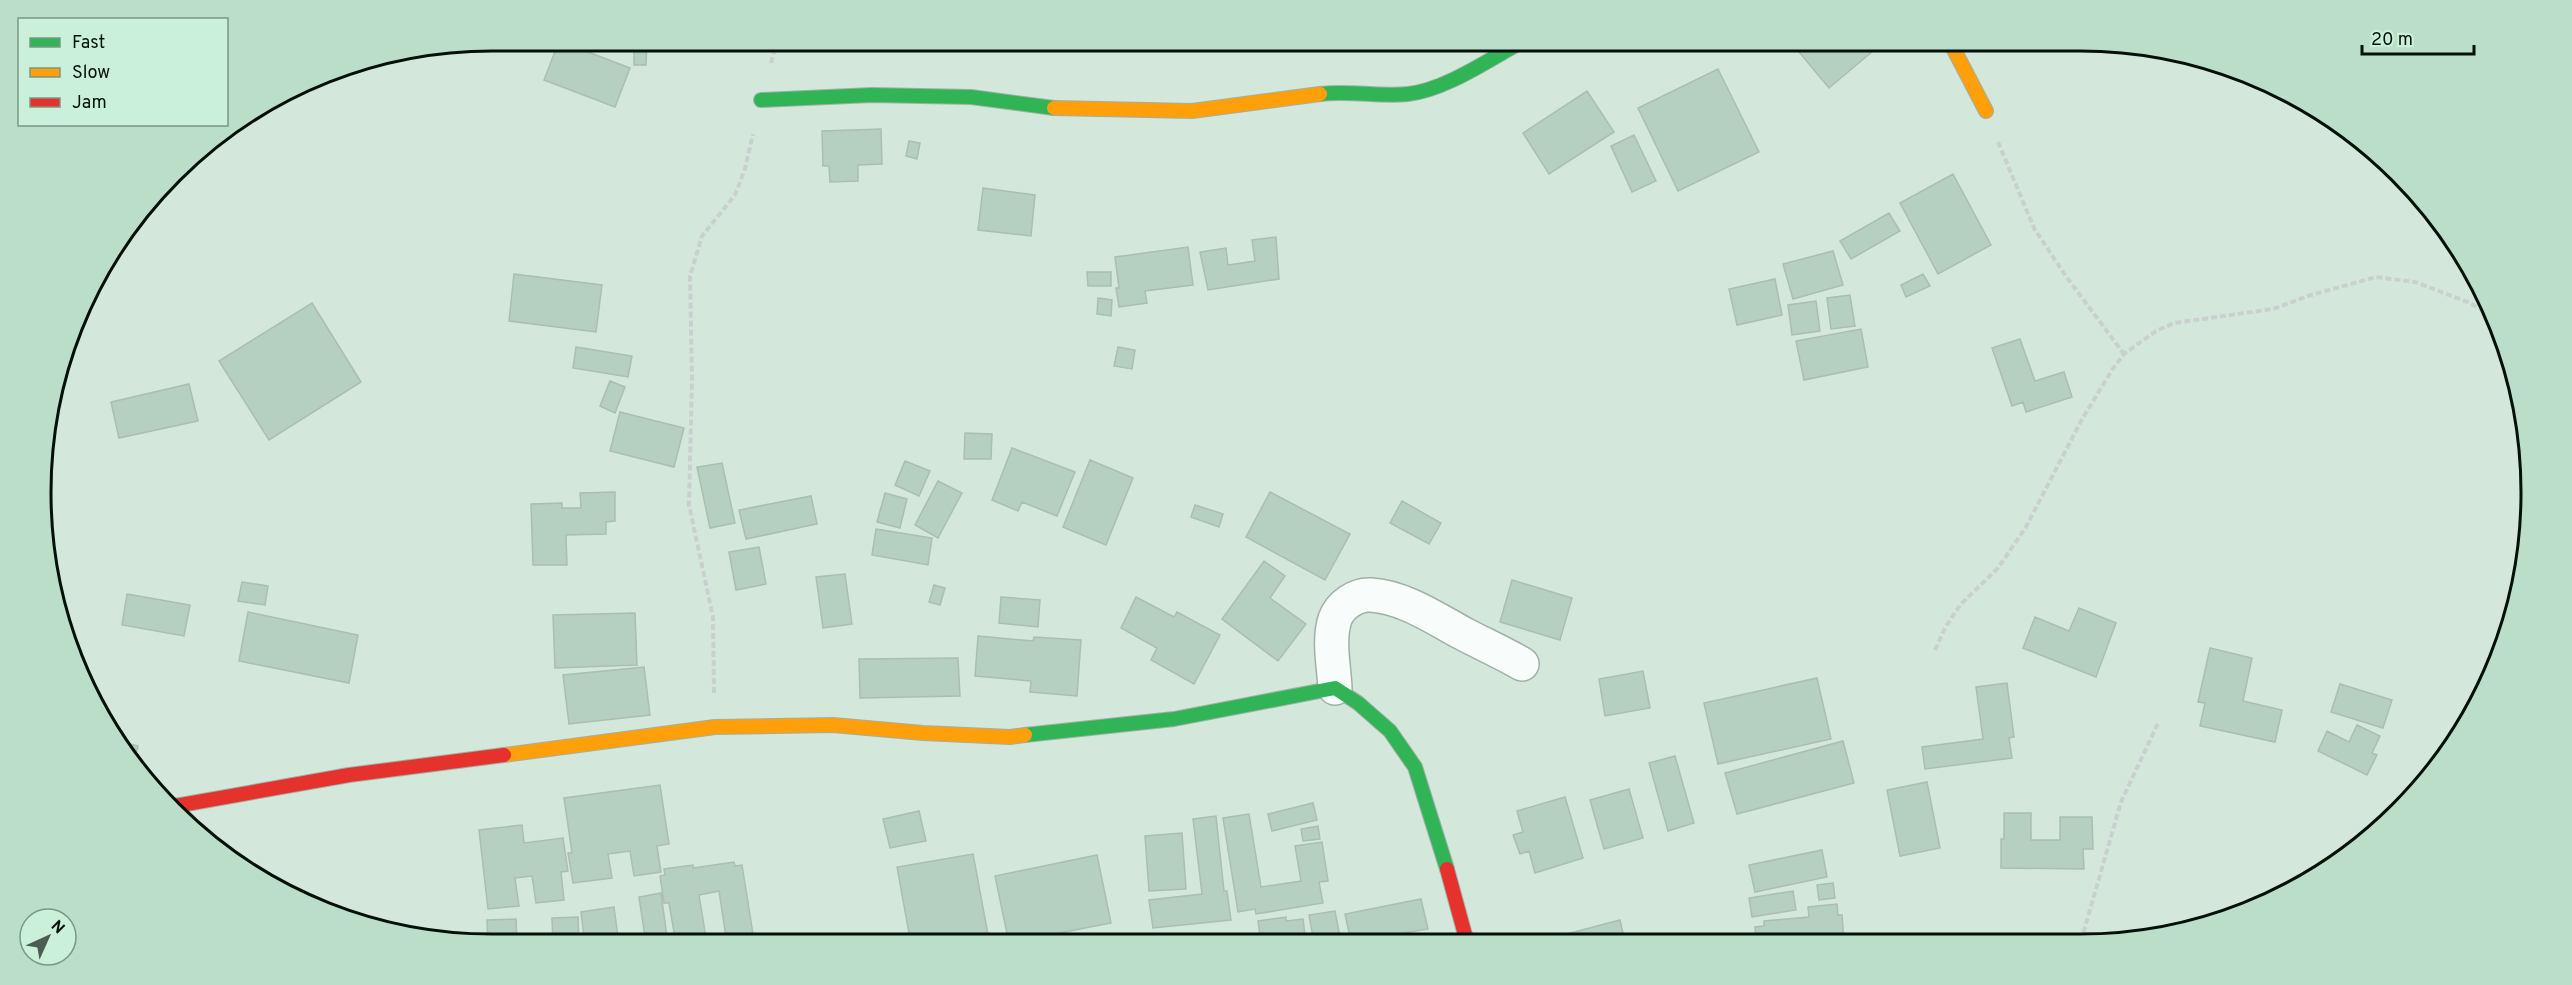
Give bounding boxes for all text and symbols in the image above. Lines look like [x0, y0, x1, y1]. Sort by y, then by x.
legend [18, 18, 228, 126]
scale bar [2362, 18, 2474, 56]
text: 20 m [2371, 29, 2413, 52]
text: Fast [72, 32, 105, 55]
text: Slow [72, 62, 110, 85]
text: Jam [72, 92, 107, 115]
north arrow [18, 907, 78, 967]
text: N [46, 917, 68, 939]

